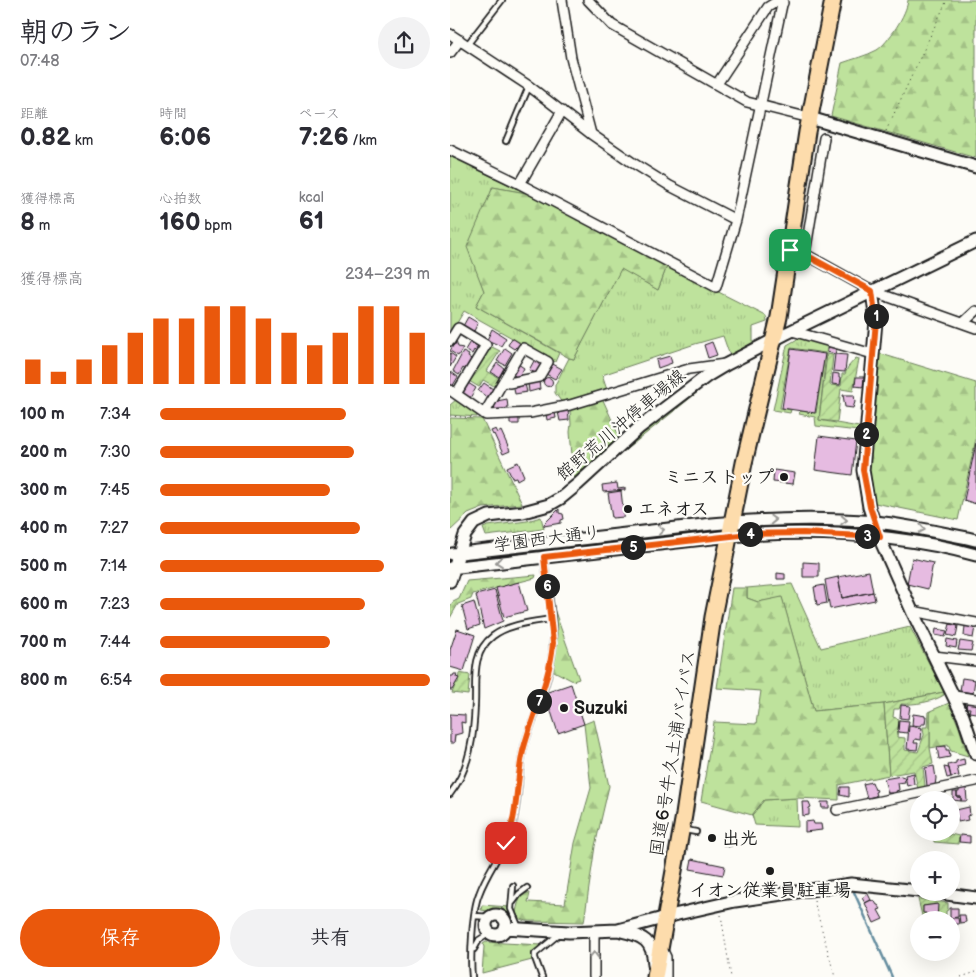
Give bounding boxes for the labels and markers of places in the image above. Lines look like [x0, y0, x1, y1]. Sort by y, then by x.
pin [769, 229, 811, 271]
pin: 1 [864, 304, 888, 328]
pin: 2 [854, 422, 878, 446]
place label: ミニストップ [664, 467, 774, 488]
marker: ミニストップ [778, 471, 790, 483]
place label: エネオス [638, 499, 709, 520]
marker: エネオス [622, 503, 634, 515]
pin: 4 [738, 522, 762, 546]
pin: 3 [854, 524, 880, 548]
pin: 5 [620, 534, 646, 560]
pin: 6 [534, 574, 560, 598]
pin: 7 [526, 688, 552, 714]
place label: Suzuki [574, 698, 628, 719]
marker: Suzuki [558, 702, 570, 714]
pin [485, 822, 527, 864]
place label: 出光 [722, 828, 758, 849]
marker: 出光 [706, 832, 718, 844]
marker: イオン従業員駐車場 [764, 865, 776, 877]
place label: イオン従業員駐車場 [689, 880, 851, 901]

